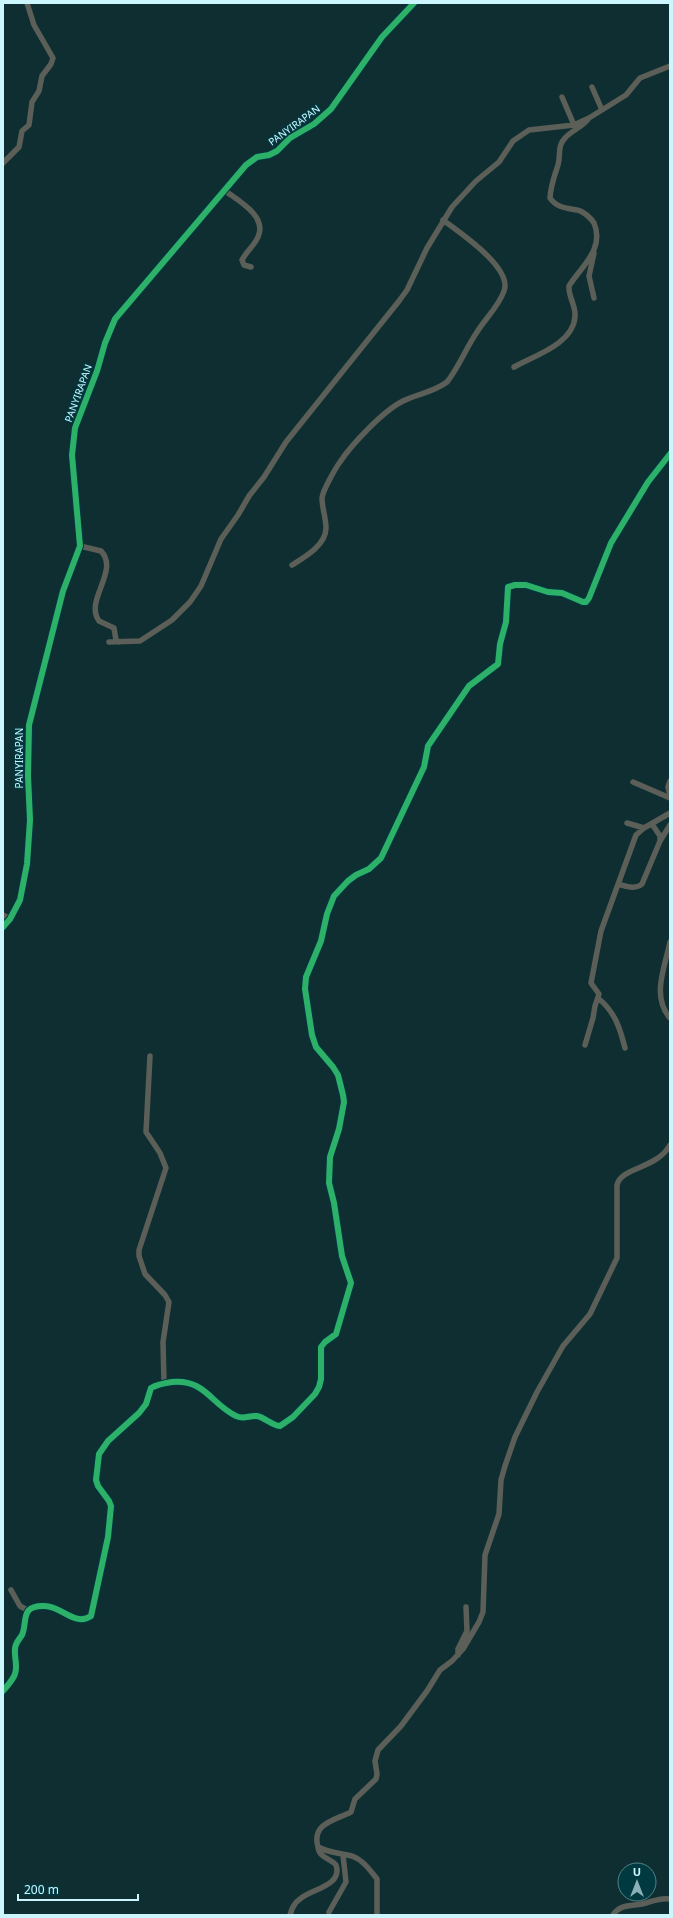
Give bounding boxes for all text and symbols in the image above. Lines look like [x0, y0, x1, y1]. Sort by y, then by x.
street label: PANYIRAPAN [265, 101, 323, 149]
street label: PANYIRAPAN [61, 362, 95, 424]
street label: PANYIRAPAN [12, 728, 26, 788]
north arrow [617, 1862, 657, 1902]
text: U [633, 1864, 641, 1879]
scale bar [18, 1876, 138, 1902]
text: 200 m [24, 1881, 59, 1898]

